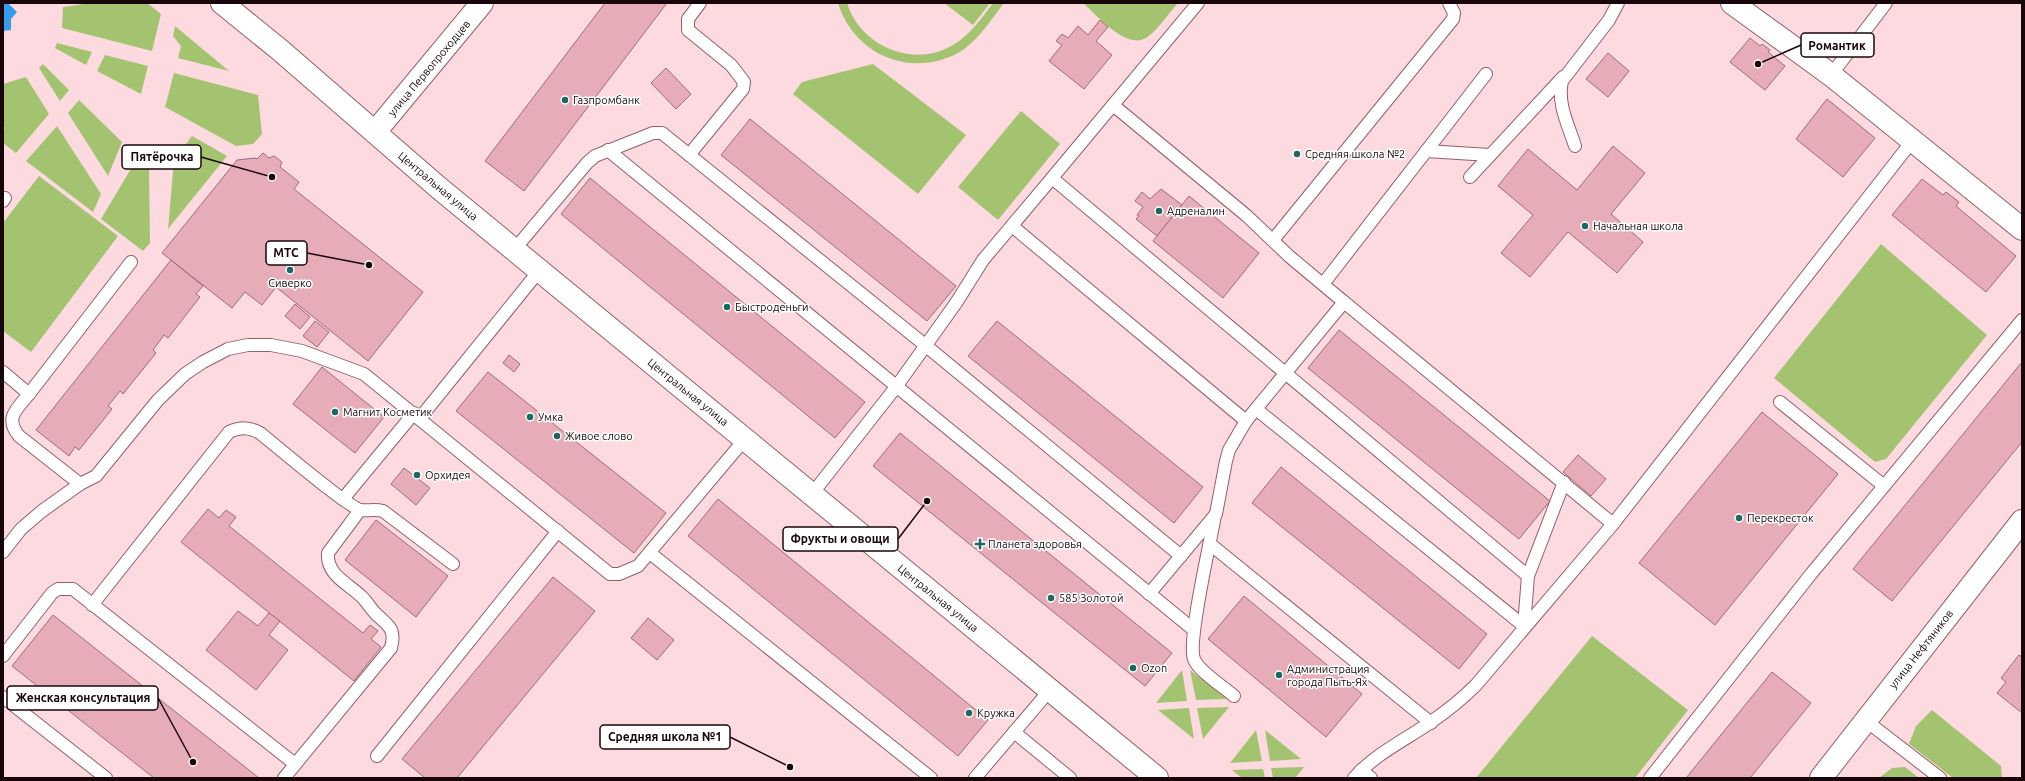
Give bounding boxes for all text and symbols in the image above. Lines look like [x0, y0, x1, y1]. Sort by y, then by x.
street label: улица Первопроходцев [385, 18, 473, 118]
callout: Романтик [1801, 33, 1874, 57]
text: Романтик [1808, 39, 1866, 52]
place label: Газпромбанк [573, 94, 640, 106]
marker: Газпромбанк [560, 95, 570, 105]
callout: Пятёрочка [122, 145, 201, 169]
place label: Средняя школа №2 [1305, 148, 1405, 160]
street label: Центральная улица [396, 149, 480, 223]
marker: Средняя школа №2 [1292, 149, 1302, 159]
text: Пятёрочка [131, 150, 193, 163]
place label: Адреналин [1167, 205, 1225, 217]
marker: Адреналин [1154, 206, 1164, 216]
place label: Начальная школа [1593, 220, 1683, 232]
marker: Начальная школа [1580, 221, 1590, 231]
callout: МТС [266, 241, 307, 265]
text: МТС [273, 246, 299, 259]
marker: Сиверко [285, 265, 295, 275]
place label: Сиверко [268, 277, 312, 289]
place label: Быстроденьги [735, 301, 809, 313]
marker: Быстроденьги [722, 302, 732, 312]
street label: Центральная улица [645, 356, 731, 428]
place label: Магнит Косметик [343, 406, 433, 418]
marker: Магнит Косметик [330, 407, 340, 417]
place label: Умка [538, 411, 563, 423]
marker: Умка [525, 412, 535, 422]
place label: Живое слово [565, 430, 633, 442]
marker: Живое слово [552, 431, 562, 441]
place label: Орхидея [425, 469, 470, 481]
marker: Орхидея [412, 470, 422, 480]
place label: Перекресток [1747, 512, 1814, 524]
marker: Перекресток [1734, 513, 1744, 523]
callout: Фрукты и овощи [783, 527, 898, 551]
text: Фрукты и овощи [790, 532, 890, 545]
place label: Планета здоровья [988, 538, 1082, 550]
marker: Планета здоровья [975, 539, 985, 549]
street label: Центральная улица [895, 562, 981, 634]
place label: 585 Золотой [1059, 592, 1123, 604]
marker: 585 Золотой [1046, 593, 1056, 603]
street label: улица Нефтяников [1887, 607, 1955, 691]
place label: Ozon [1141, 662, 1167, 674]
marker: Ozon [1128, 663, 1138, 673]
place label: Администрация города Пыть-Ях [1287, 663, 1369, 688]
marker: Администрация города Пыть-Ях [1274, 670, 1284, 680]
callout: Женская консультация [7, 686, 158, 710]
text: Женская консультация [16, 691, 150, 704]
place label: Кружка [977, 707, 1015, 719]
marker: Кружка [964, 708, 974, 718]
callout: Средняя школа №1 [600, 725, 730, 749]
text: Средняя школа №1 [608, 730, 722, 743]

